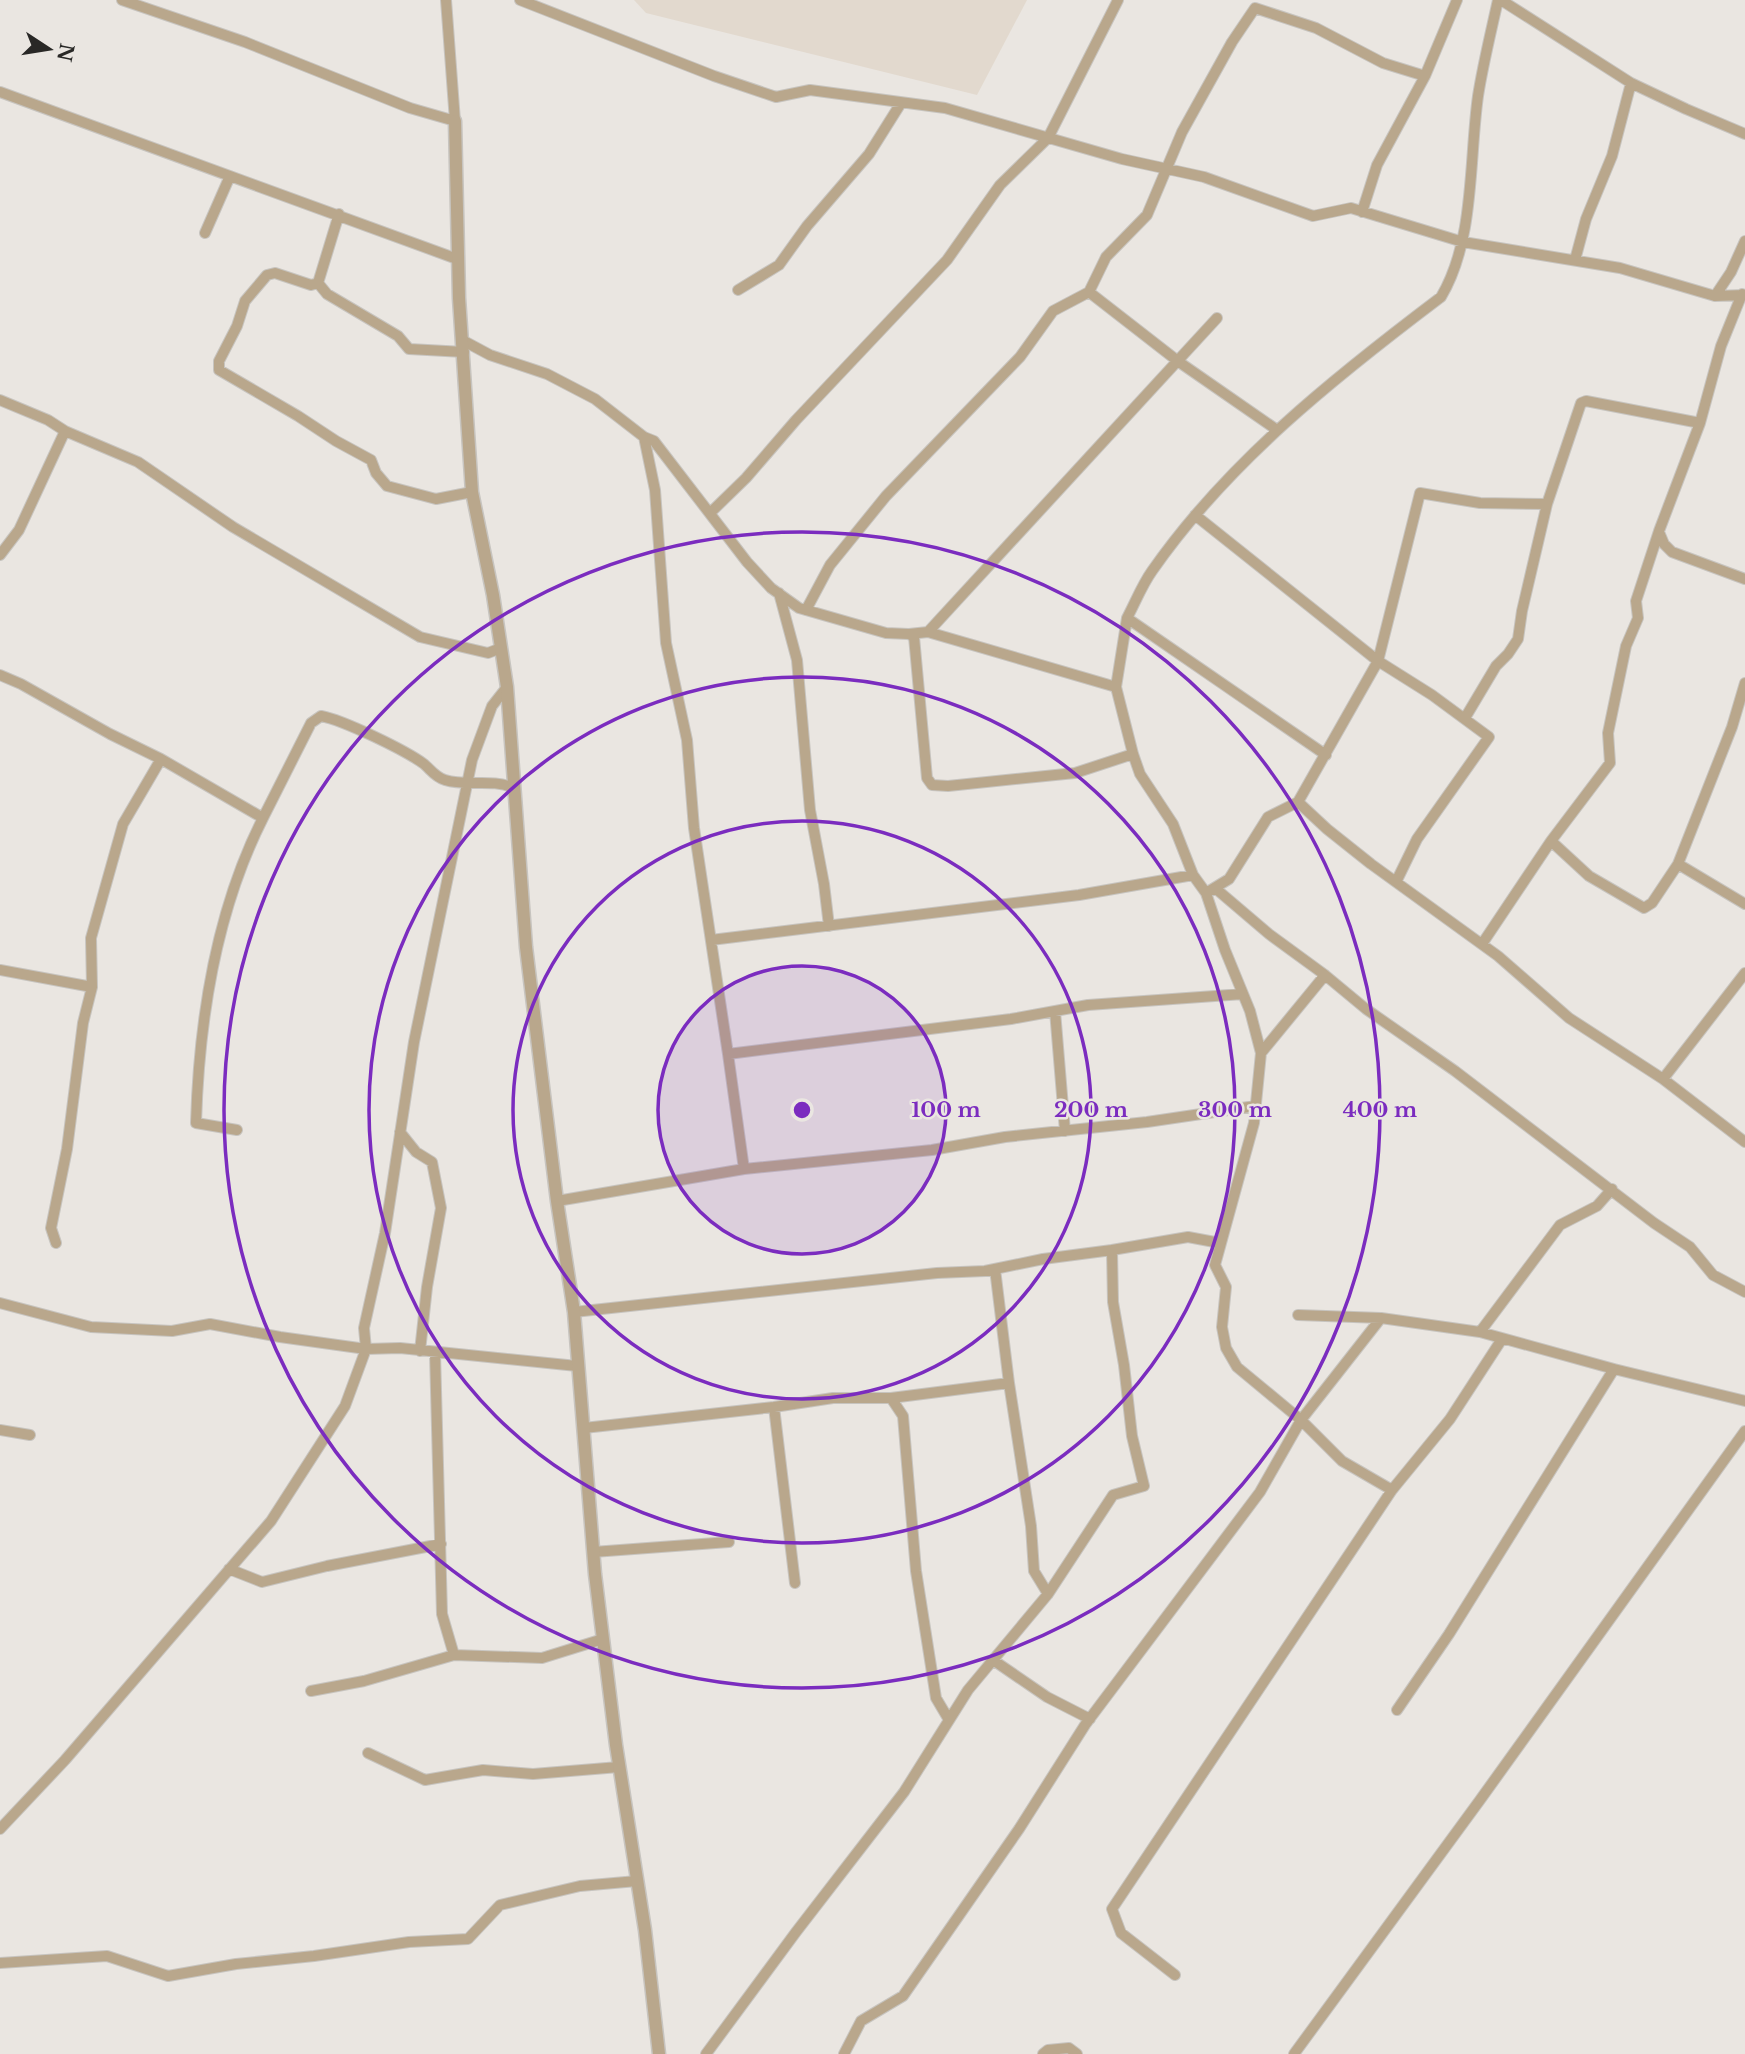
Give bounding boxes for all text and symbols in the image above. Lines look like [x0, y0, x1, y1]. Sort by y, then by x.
north arrow [14, 14, 84, 84]
text: N [52, 41, 78, 64]
text: 100 m [911, 1097, 981, 1123]
text: 200 m [1054, 1097, 1128, 1123]
text: 300 m [1198, 1097, 1272, 1123]
text: 400 m [1343, 1097, 1417, 1123]
centre of rings [790, 1098, 814, 1122]

